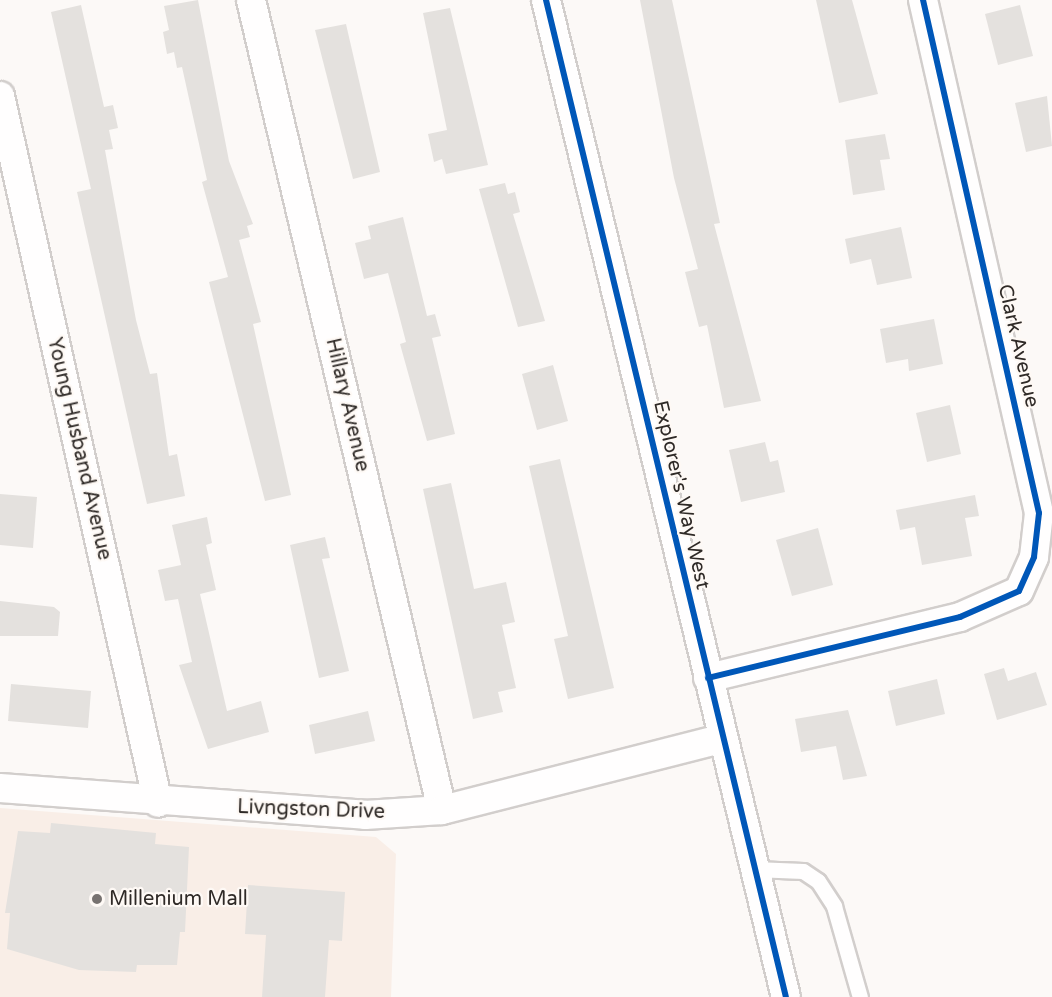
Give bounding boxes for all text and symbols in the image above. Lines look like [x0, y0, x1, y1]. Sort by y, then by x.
street label: Clark Avenue [992, 282, 1044, 410]
street label: Young Husband Avenue [42, 335, 116, 563]
street label: Hillary Avenue [320, 336, 374, 474]
street label: Explorer's Way West [648, 398, 714, 592]
street label: Livngston Drive [237, 795, 385, 825]
place label: Millenium Mall [109, 887, 248, 911]
marker: Millenium Mall [90, 892, 104, 906]

